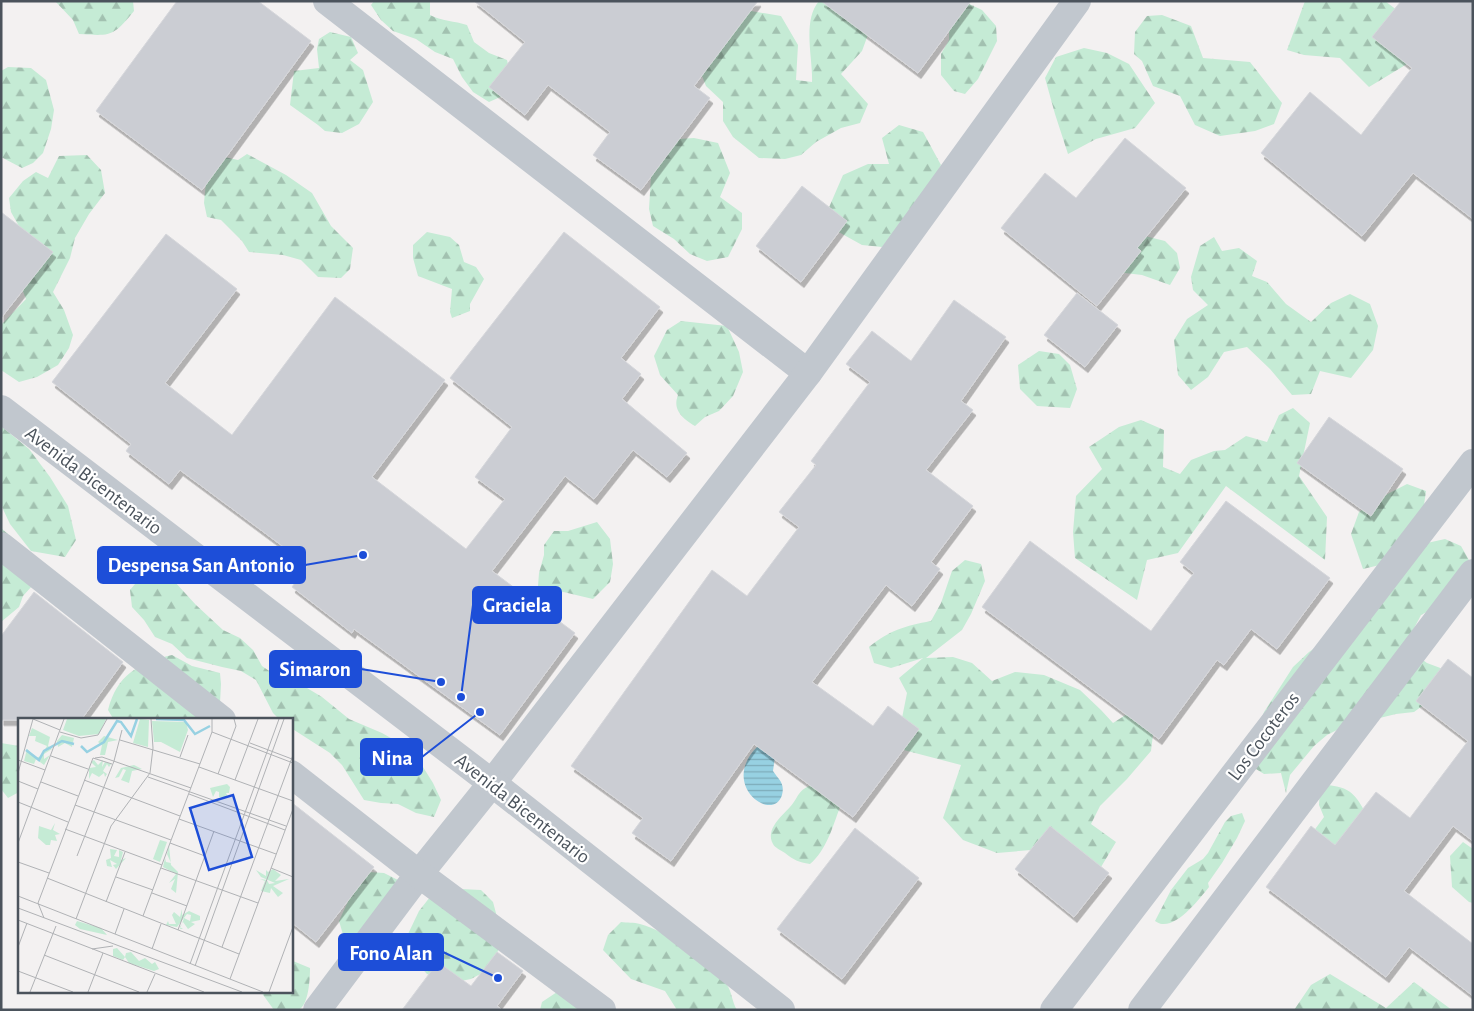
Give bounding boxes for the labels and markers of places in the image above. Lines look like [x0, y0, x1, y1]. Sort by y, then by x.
callout: Despensa San Antonio [98, 547, 305, 583]
callout: Graciela [473, 587, 561, 623]
callout: Simaron [270, 651, 361, 687]
callout: Nina [361, 739, 422, 775]
callout: Fono Alan [339, 934, 443, 970]

